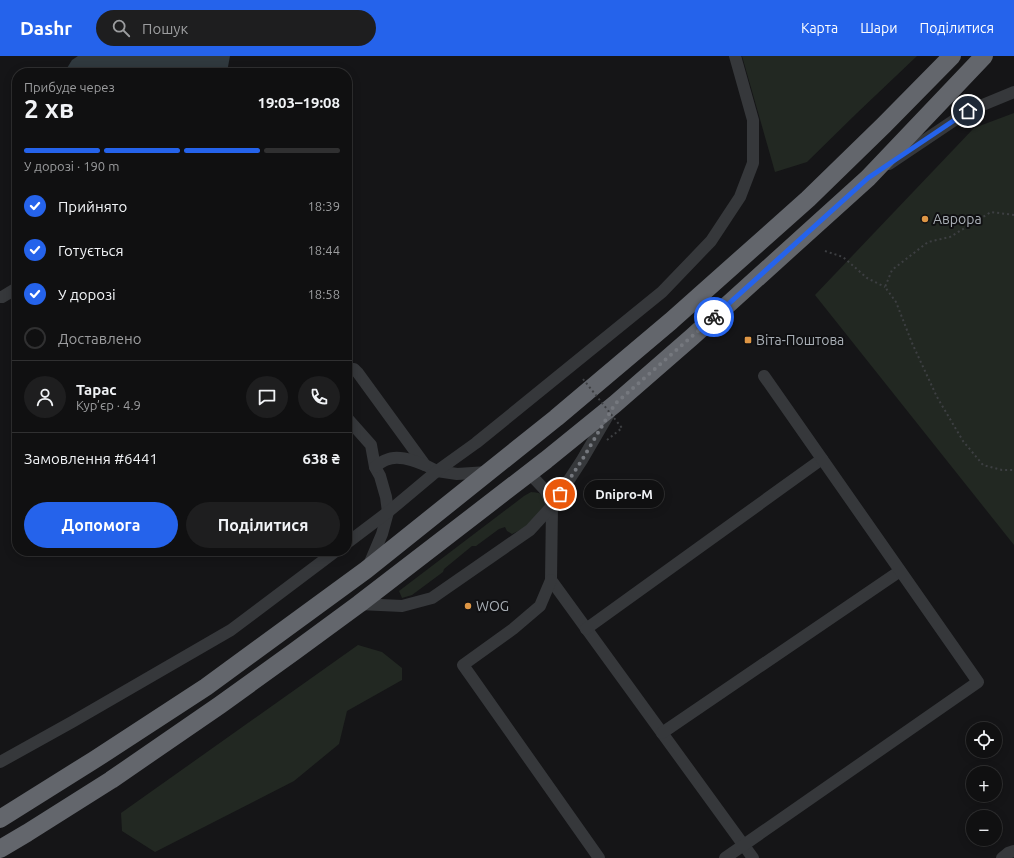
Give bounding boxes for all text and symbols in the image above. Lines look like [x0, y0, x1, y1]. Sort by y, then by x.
search box [96, 10, 376, 46]
text: Dashr [20, 17, 72, 39]
icon: search [110, 17, 132, 39]
text: Пошук [142, 20, 188, 37]
text: Карта [801, 20, 838, 36]
text: Шари [860, 20, 898, 36]
text: Поділитися [920, 20, 994, 36]
text: Прибуде через [24, 80, 115, 94]
text: 2 хв [24, 94, 74, 123]
text: 19:03–19:08 [257, 94, 340, 111]
pin [951, 94, 985, 128]
icon: home [957, 100, 979, 122]
text: У дорозі · 190 m [24, 159, 119, 173]
icon: check [24, 195, 46, 217]
text: Прийнято [58, 198, 127, 215]
text: 18:39 [307, 199, 340, 213]
place label: Аврора [933, 211, 982, 227]
marker: Аврора [920, 214, 930, 224]
icon: check [24, 239, 46, 261]
text: Готується [58, 242, 124, 259]
text: 18:44 [307, 243, 340, 257]
icon: check [24, 283, 46, 305]
text: У дорозі [58, 286, 116, 303]
text: 18:58 [307, 287, 340, 301]
courier [694, 297, 734, 337]
icon: bike [703, 306, 725, 328]
text: Доставлено [58, 330, 142, 347]
place label: Віта-Поштова [756, 332, 844, 348]
marker: Віта-Поштова [743, 335, 753, 345]
button: person [24, 376, 66, 418]
button: chat [246, 376, 288, 418]
button: phone [298, 376, 340, 418]
text: Тарас [76, 381, 117, 398]
text: Кур’єр · 4.9 [76, 398, 141, 412]
text: Замовлення #6441 [24, 450, 158, 467]
text: 638 ₴ [303, 450, 340, 467]
pin [543, 477, 577, 511]
callout: Dnipro-M [584, 480, 664, 508]
icon: bag [549, 483, 571, 505]
text: Dnipro-M [595, 487, 653, 501]
button: Допомога [24, 502, 178, 548]
button: Поділитися [186, 502, 340, 548]
place label: WOG [476, 598, 509, 614]
marker: WOG [463, 601, 473, 611]
map controls [966, 722, 1002, 846]
button: locate [966, 722, 1002, 758]
button: + [966, 766, 1002, 802]
button: − [966, 810, 1002, 846]

